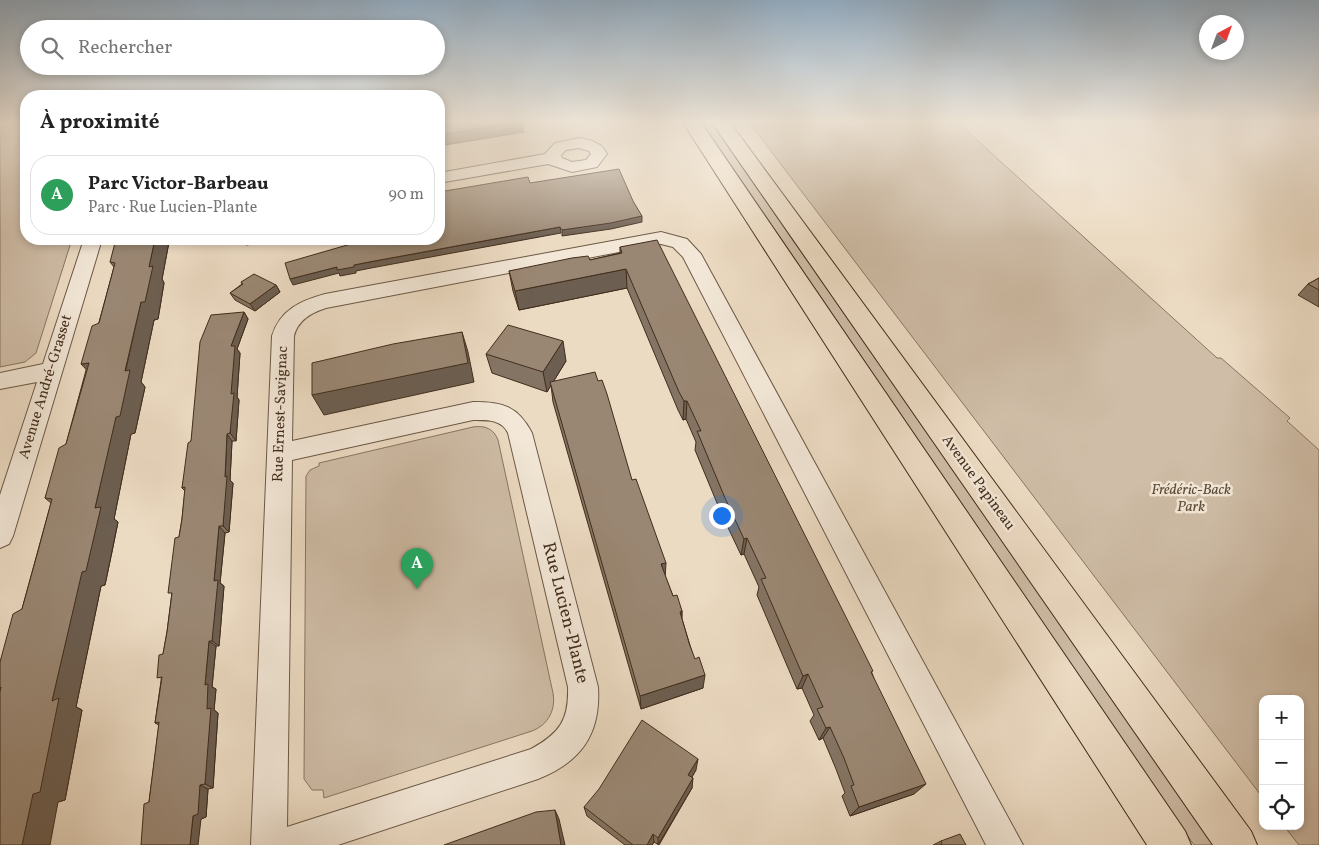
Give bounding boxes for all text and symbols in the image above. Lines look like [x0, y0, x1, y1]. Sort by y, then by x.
north arrow [1199, 15, 1244, 60]
search box [20, 20, 445, 75]
icon: search [38, 34, 66, 62]
text: Rechercher [78, 35, 172, 61]
text: À proximité [40, 108, 159, 137]
text: Parc Victor-Barbeau [88, 171, 269, 197]
text: A [51, 184, 63, 206]
text: 90 m [388, 184, 424, 206]
text: Parc · Rue Lucien-Plante [88, 197, 257, 219]
street label: Avenue André-Grasset [14, 312, 78, 462]
street label: Rue Ernest-Savignac [268, 345, 294, 483]
street label: Avenue Papineau [936, 431, 1020, 535]
park label: Frédéric-Back Park [1151, 480, 1231, 518]
your location [709, 503, 735, 529]
street label: Rue Lucien-Plante [535, 540, 595, 686]
pin: A [401, 548, 433, 589]
map controls [1259, 695, 1304, 830]
button: + [1259, 695, 1304, 740]
button: − [1259, 740, 1304, 785]
button: locate [1259, 785, 1304, 830]

